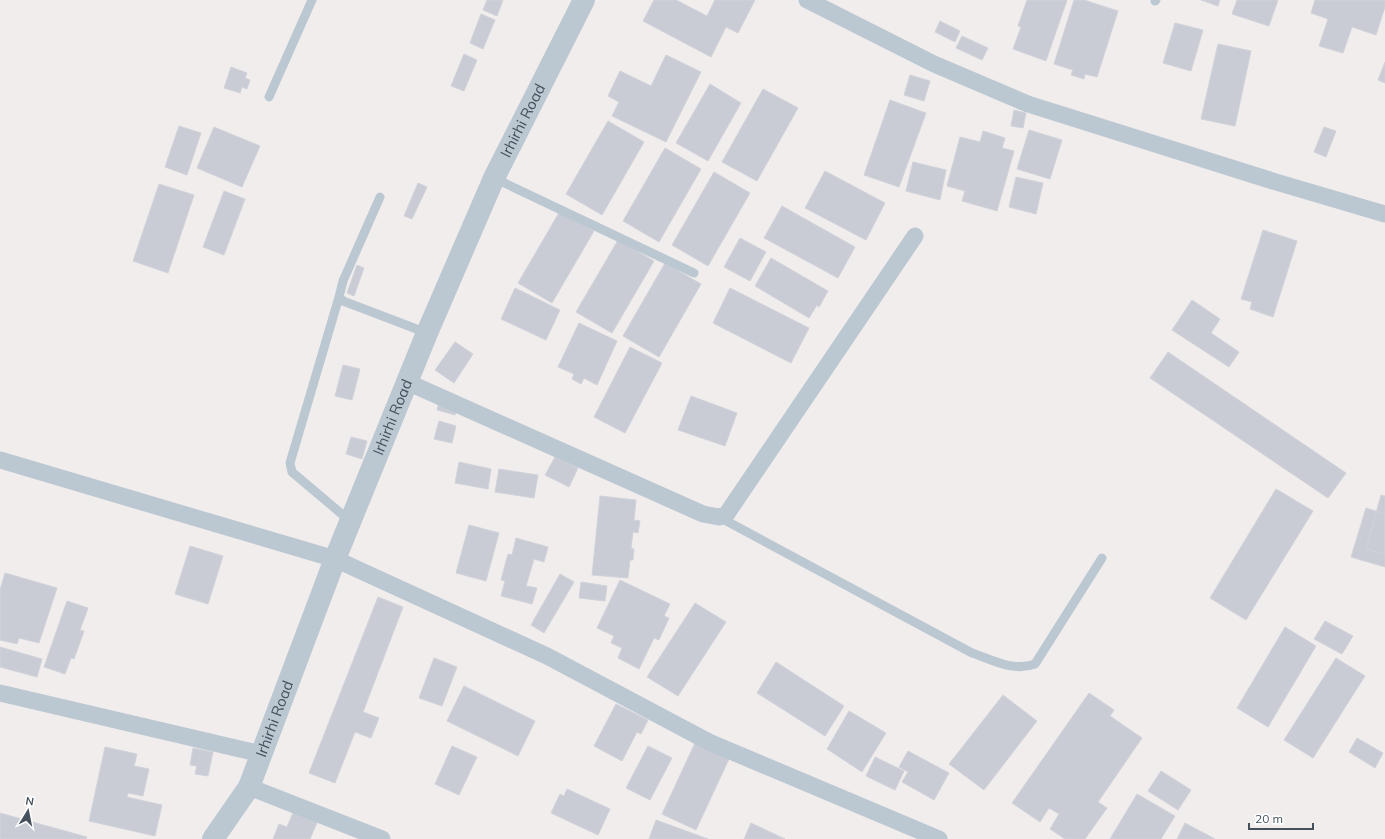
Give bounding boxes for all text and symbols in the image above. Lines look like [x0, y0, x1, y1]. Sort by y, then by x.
street label: Irhirhi Road [496, 80, 549, 161]
street label: Irhirhi Road [368, 376, 416, 458]
street label: Irhirhi Road [251, 678, 297, 760]
north arrow [8, 791, 48, 831]
text: N [24, 794, 35, 809]
scale bar [1249, 805, 1313, 831]
text: 20 m [1255, 811, 1283, 826]

